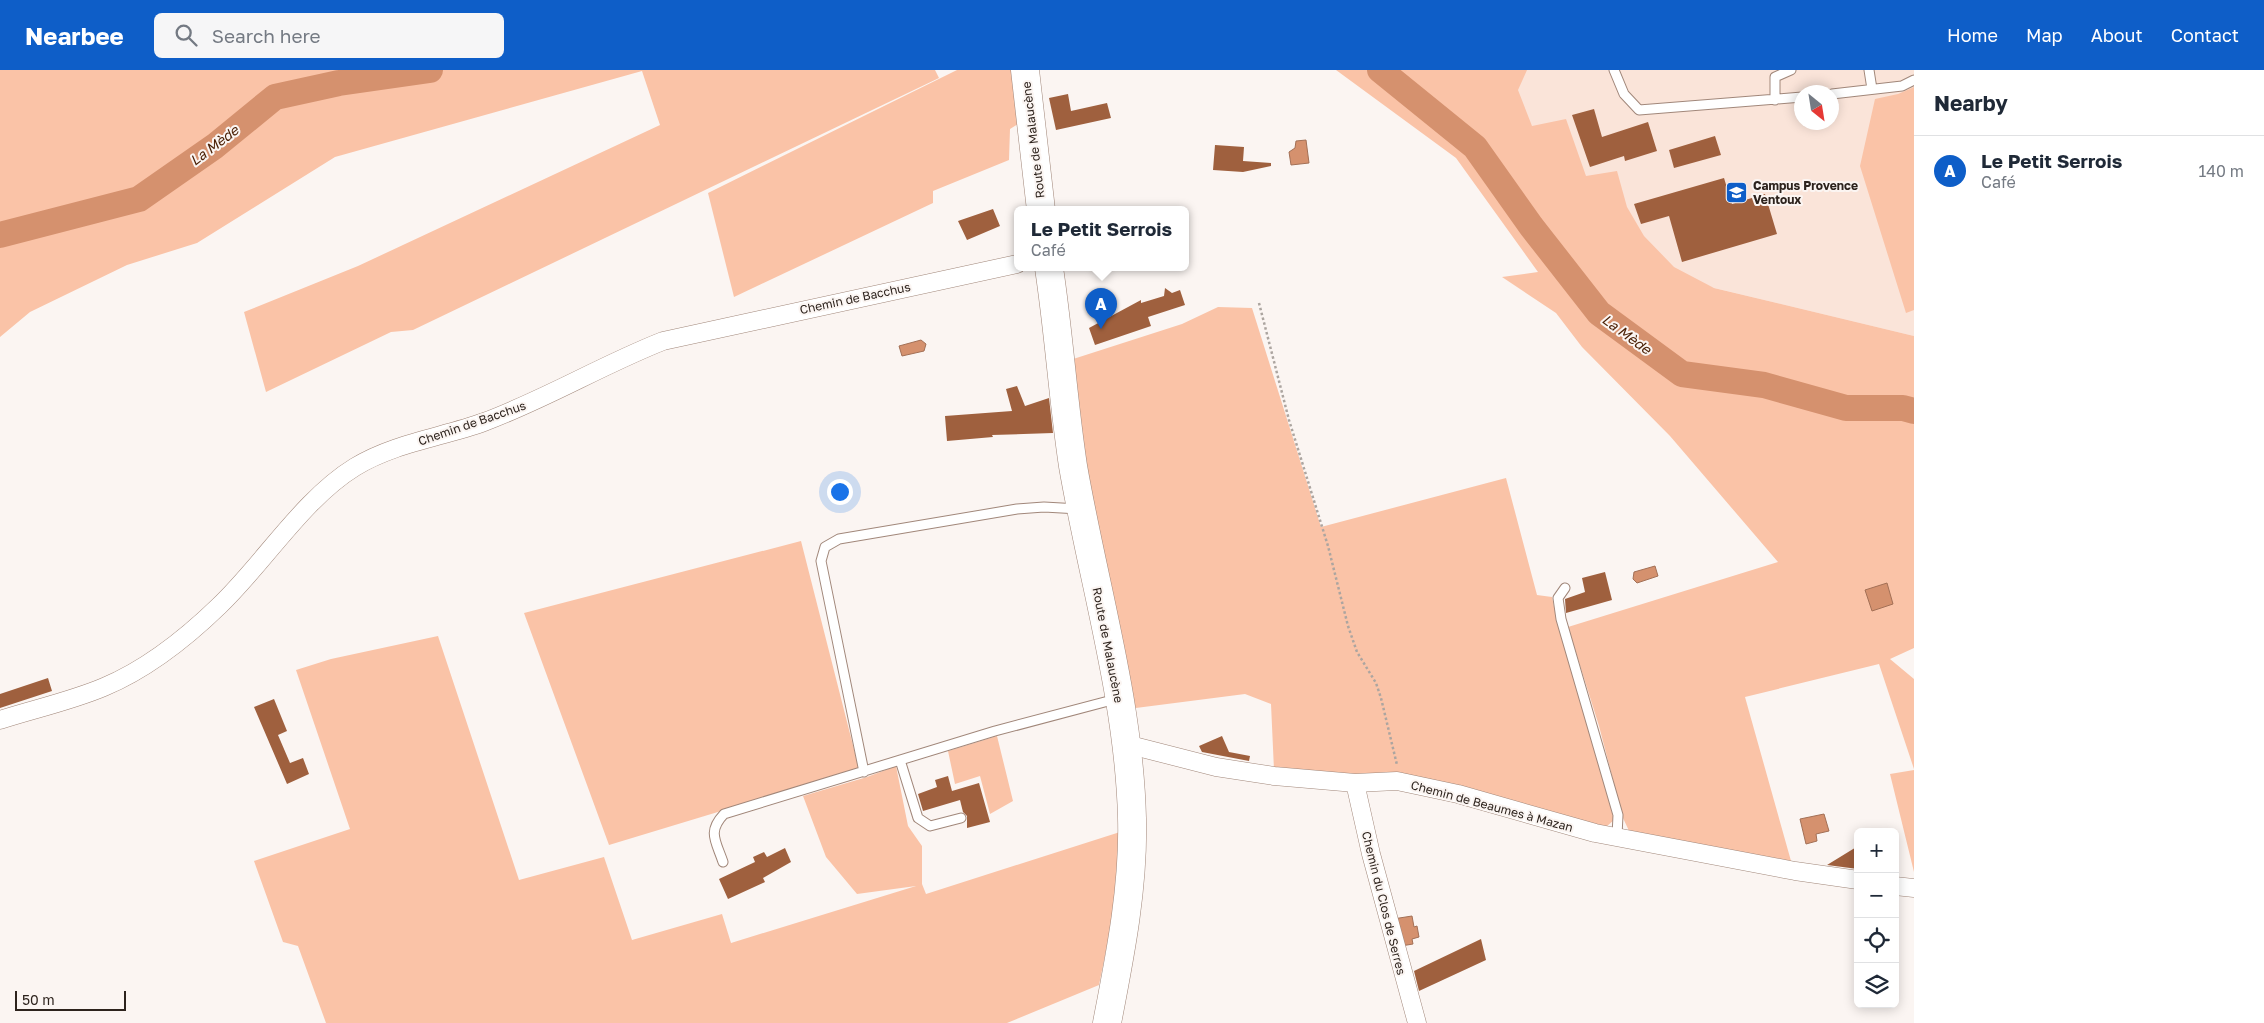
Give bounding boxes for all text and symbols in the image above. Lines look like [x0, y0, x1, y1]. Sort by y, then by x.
search box [154, 13, 504, 58]
text: Nearbee [25, 21, 124, 50]
icon: search [172, 21, 200, 49]
text: Search here [212, 24, 321, 47]
text: Home [1947, 24, 1998, 46]
text: Map [2026, 24, 2063, 46]
text: About [2091, 24, 2143, 46]
text: Contact [2171, 24, 2239, 46]
street label: Route de Malaucène [1018, 81, 1048, 199]
north arrow [1794, 85, 1839, 130]
text: Nearby [1934, 90, 2008, 116]
water label: La Mède [186, 121, 242, 169]
text: Le Petit Serrois [1981, 149, 2122, 172]
text: A [1944, 161, 1956, 181]
text: 140 m [2198, 161, 2244, 181]
text: Café [1981, 172, 2016, 192]
place label: Campus Provence Ventoux [1753, 178, 1858, 207]
school or university icon: Campus Provence Ventoux [1725, 180, 1749, 204]
popup [1014, 206, 1189, 271]
text: Le Petit Serrois [1031, 217, 1172, 240]
text: Café [1031, 240, 1066, 260]
street label: Chemin de Bacchus [798, 279, 912, 317]
pin: A [1085, 288, 1117, 329]
water label: La Mède [1599, 311, 1656, 358]
street label: Chemin de Bacchus [416, 398, 528, 448]
your location [827, 479, 853, 505]
street label: Route de Malaucène [1089, 586, 1127, 704]
street label: Chemin de Beaumes à Mazan [1409, 777, 1575, 835]
map controls [1854, 828, 1899, 1008]
button: + [1854, 828, 1899, 873]
street label: Chemin du Clos de Serres [1359, 830, 1409, 976]
button: − [1854, 873, 1899, 918]
button: locate [1854, 918, 1899, 963]
button: layers [1854, 963, 1899, 1008]
scale bar [15, 988, 126, 1011]
text: 50 m [22, 991, 55, 1008]

